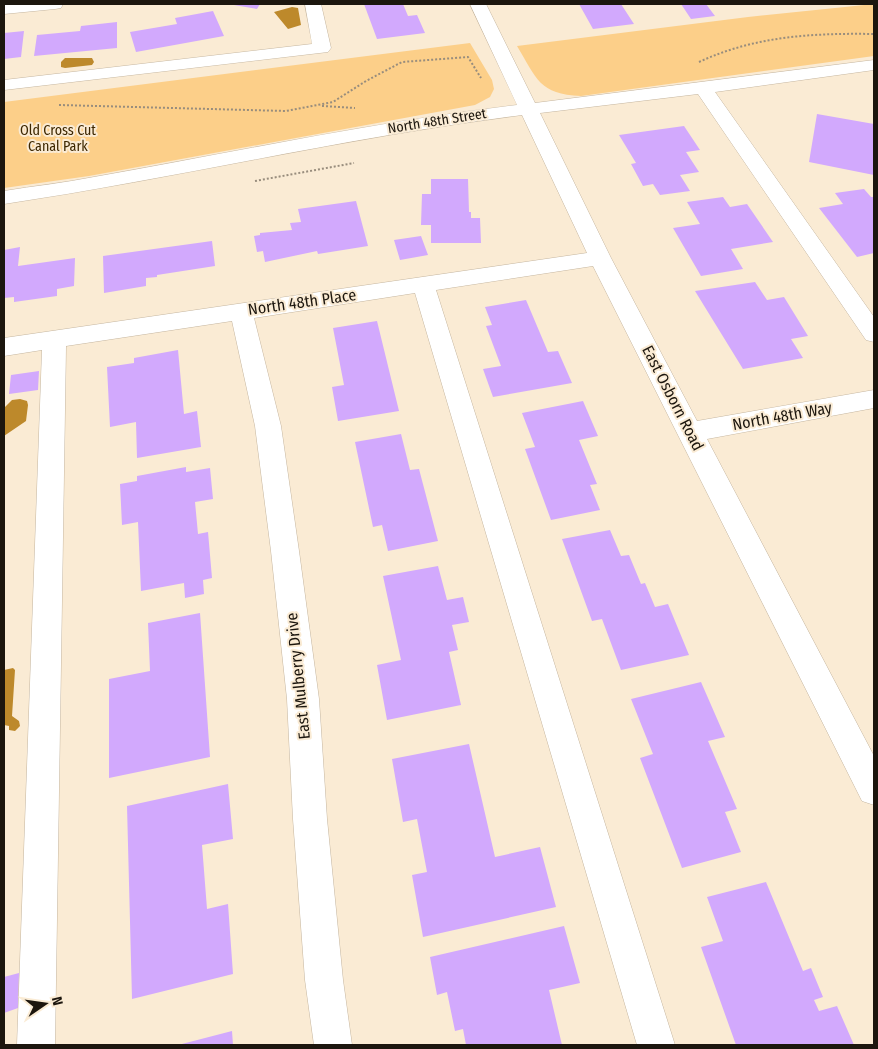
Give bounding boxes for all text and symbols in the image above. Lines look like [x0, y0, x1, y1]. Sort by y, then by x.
street label: North 48th Street [387, 105, 488, 137]
park label: Old Cross Cut Canal Park [20, 122, 96, 155]
street label: North 48th Place [247, 285, 357, 319]
street label: East Osborn Road [638, 342, 708, 454]
street label: North 48th Way [731, 398, 834, 434]
street label: East Mulberry Drive [282, 612, 314, 740]
north arrow [20, 979, 70, 1029]
text: N [48, 995, 66, 1007]

